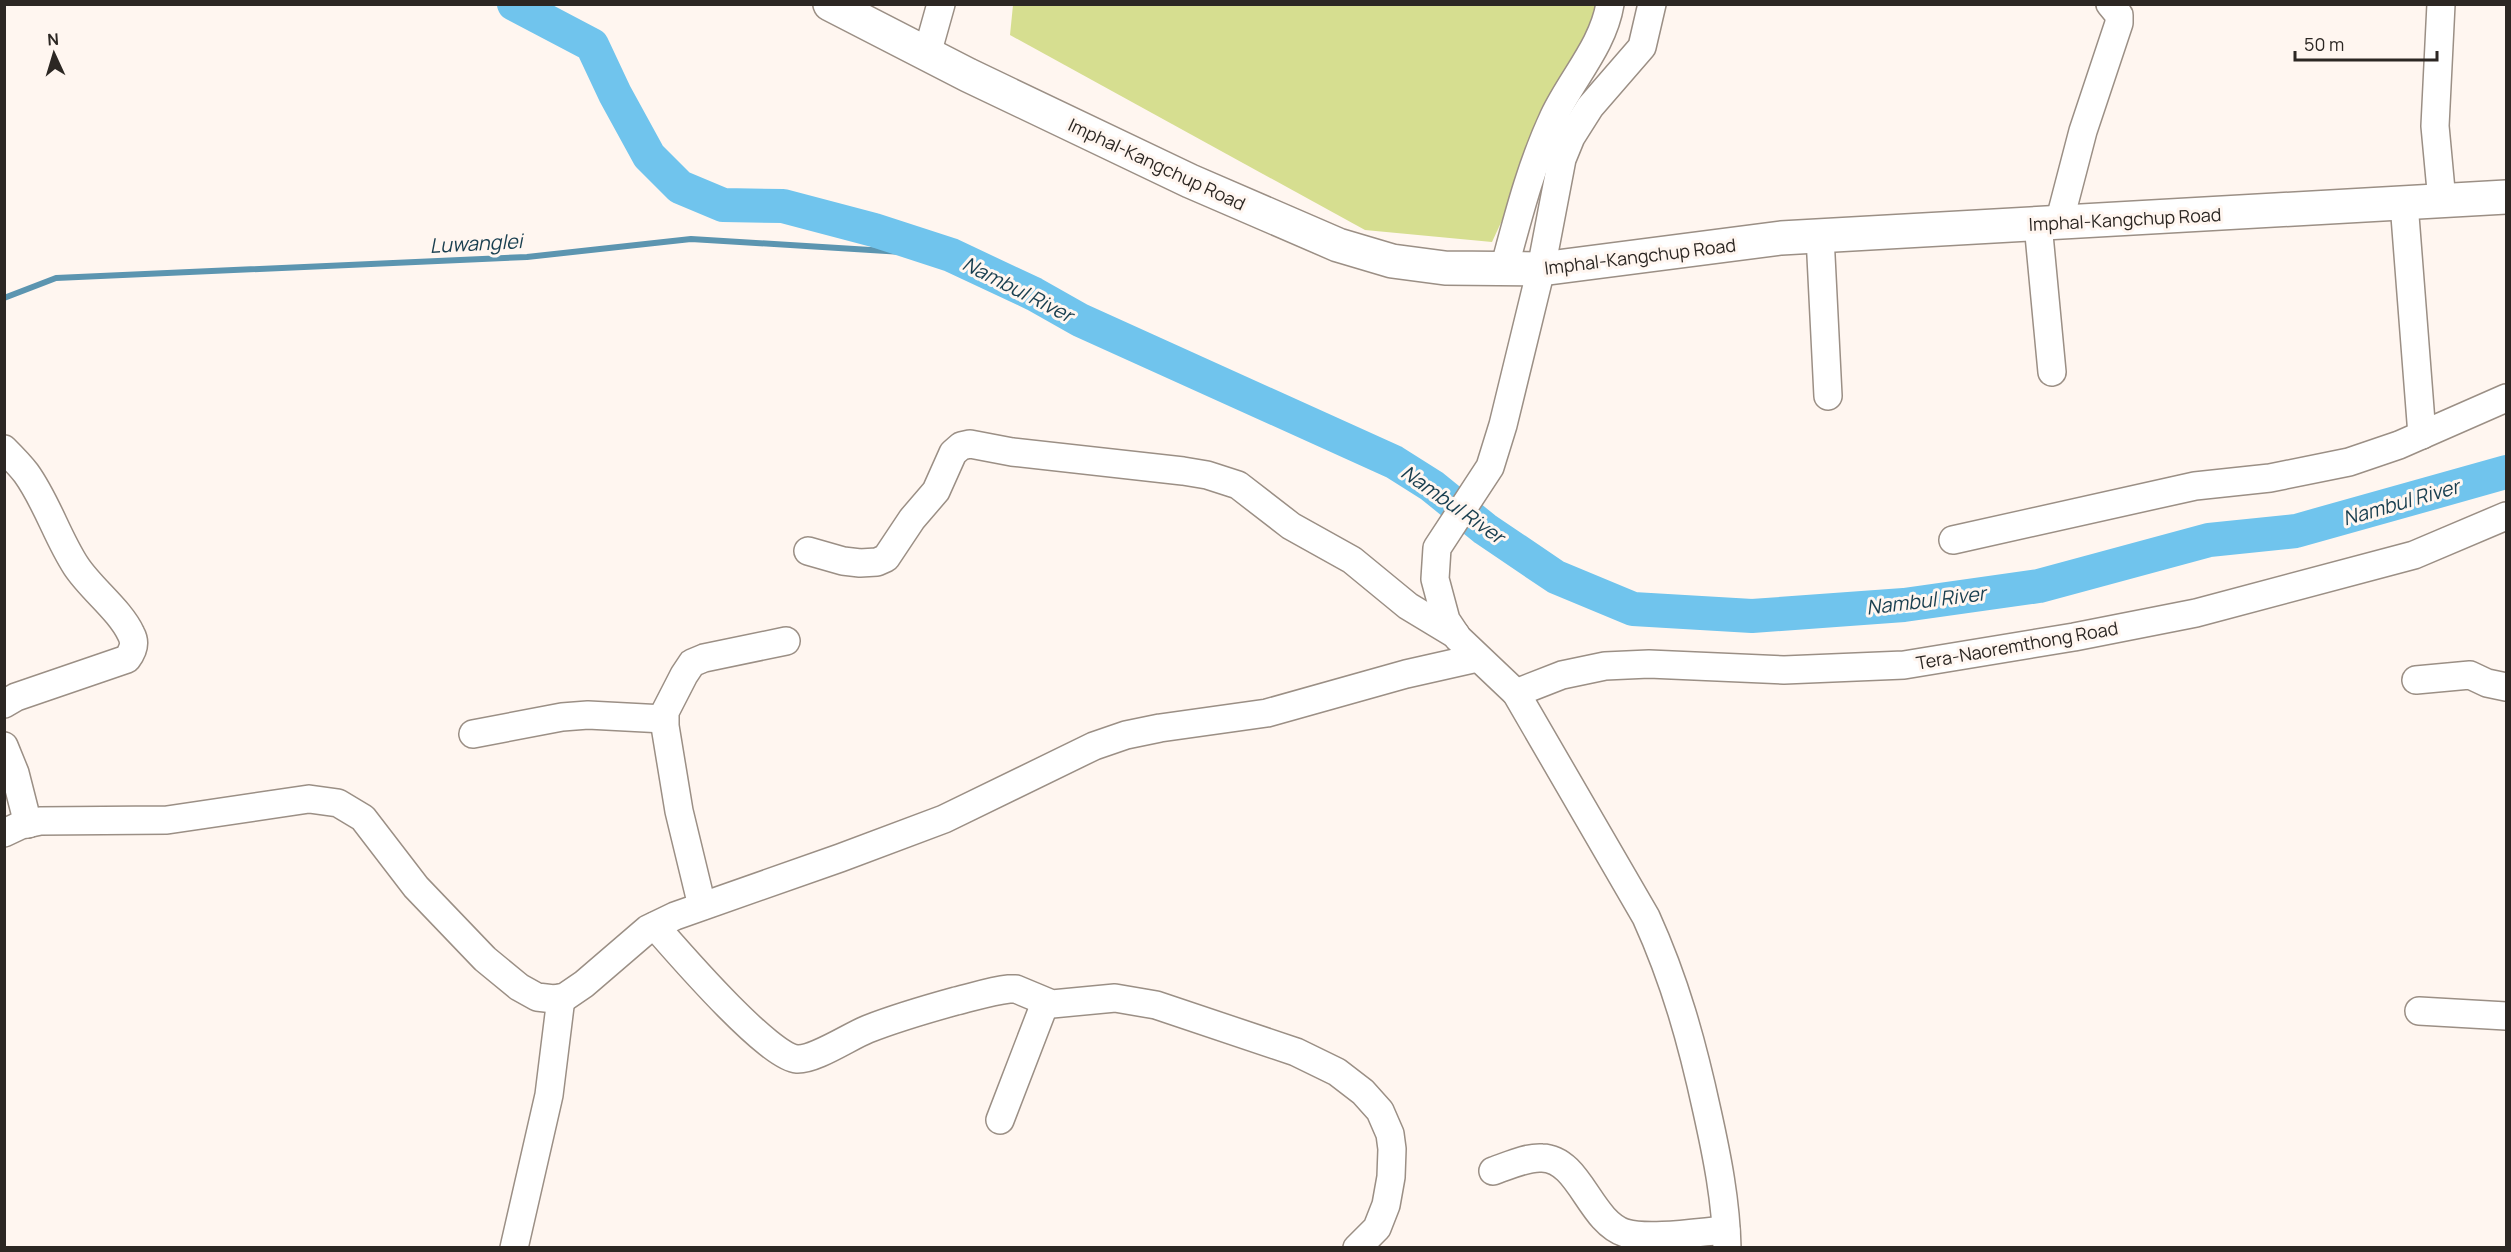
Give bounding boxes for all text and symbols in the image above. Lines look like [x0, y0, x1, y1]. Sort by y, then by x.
north arrow [24, 24, 84, 84]
scale bar [2295, 24, 2438, 62]
text: N [46, 28, 59, 50]
text: 50 m [2304, 32, 2344, 56]
street label: Imphal-Kangchup Road [1065, 112, 1249, 216]
street label: Imphal-Kangchup Road [2028, 202, 2222, 236]
water label: Luwanglei [429, 227, 525, 259]
street label: Imphal-Kangchup Road [1543, 232, 1737, 280]
water label: Nambul River [958, 250, 1080, 330]
water label: Nambul River [1396, 458, 1512, 551]
water label: Nambul River [2340, 472, 2465, 532]
water label: Nambul River [1865, 579, 1990, 621]
street label: Tera-Naoremthong Road [1914, 615, 2120, 675]

